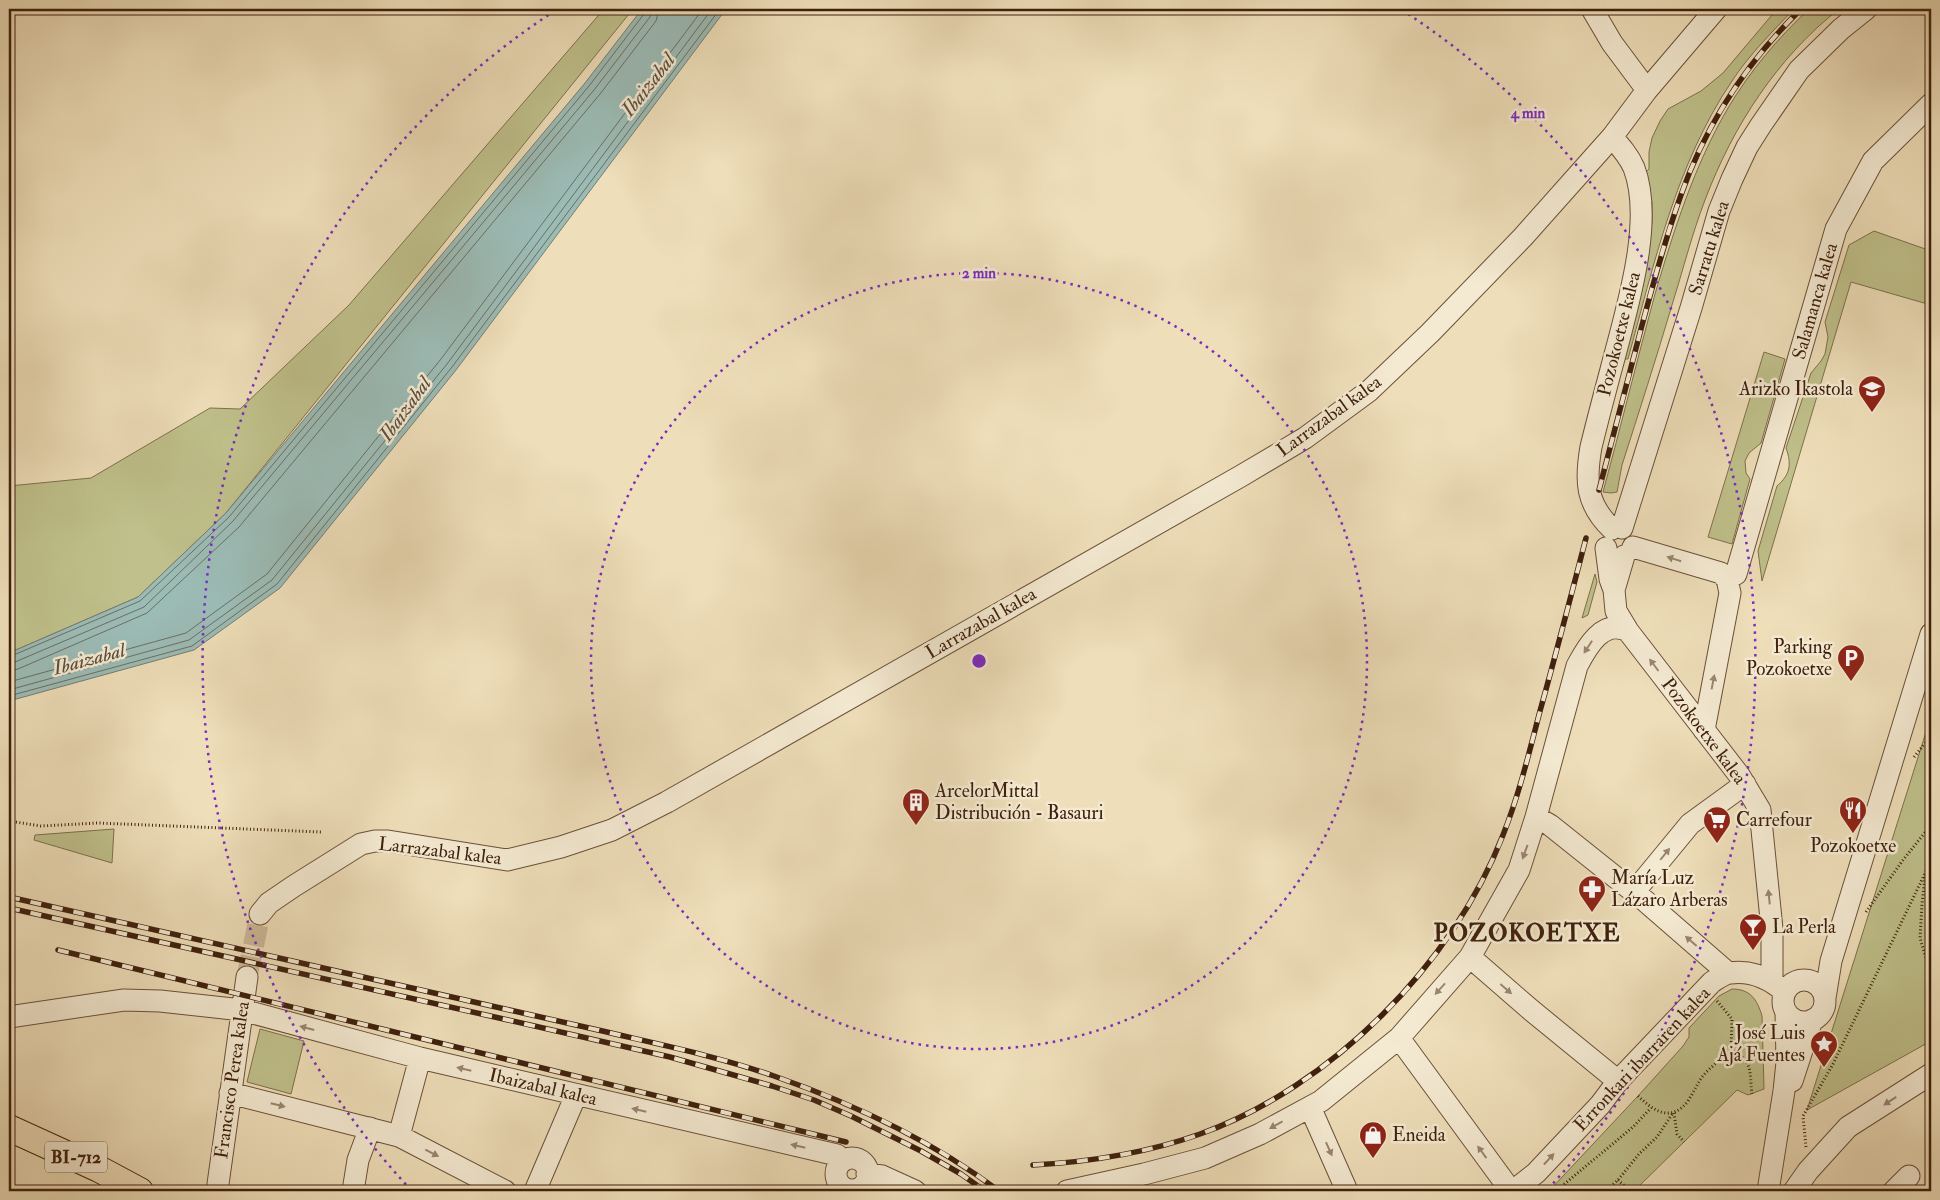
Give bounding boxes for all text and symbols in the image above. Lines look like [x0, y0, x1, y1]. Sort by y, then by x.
water label: Ibaizabal [615, 47, 682, 122]
text: 4 min [1510, 104, 1546, 123]
street label: Sarratu kalea [1683, 198, 1735, 298]
street label: Salamanca kalea [1787, 240, 1843, 362]
text: 2 min [962, 264, 996, 283]
street label: Pozokoetxe kalea [1592, 269, 1646, 399]
water label: Ibaizabal [373, 370, 438, 447]
street label: Larrazabal kalea [1272, 370, 1386, 462]
school or university icon: Arizko Ikastola [1857, 374, 1887, 413]
place label: Arizko Ikastola [1738, 377, 1853, 401]
one-way arrow [1666, 554, 1681, 562]
street label: Larrazabal kalea [921, 582, 1041, 664]
place label: Parking Pozokoetxe [1746, 635, 1833, 681]
water label: Ibaizabal [49, 637, 130, 681]
one-way arrow [1583, 640, 1592, 654]
parking icon: Parking Pozokoetxe [1836, 643, 1866, 682]
centre of rings [970, 652, 988, 670]
one-way arrow [1649, 658, 1659, 672]
street label: Pozokoetxe kalea [1656, 673, 1752, 789]
one-way arrow [1710, 673, 1718, 689]
place label: ArcelorMittal Distribución - Basauri [934, 779, 1104, 825]
building icon: ArcelorMittal Distribución - Basauri [901, 787, 931, 826]
restaurant icon: Pozokoetxe [1838, 795, 1868, 834]
supermarket icon: Carrefour [1702, 805, 1732, 844]
place label: Carrefour [1736, 808, 1812, 832]
street label: Larrazabal kalea [377, 832, 503, 870]
place label: Pozokoetxe [1810, 834, 1896, 858]
one-way arrow [1521, 845, 1529, 860]
one-way arrow [1659, 848, 1670, 861]
place label: María Luz Lázaro Arberas [1611, 866, 1728, 912]
pharmacy icon: María Luz Lázaro Arberas [1577, 874, 1607, 913]
one-way arrow [1765, 889, 1773, 905]
bar icon: La Perla [1738, 912, 1768, 951]
place label: La Perla [1772, 915, 1836, 939]
district label: POZOKOETXE [1433, 918, 1621, 949]
one-way arrow [1686, 935, 1698, 947]
street label: Erronkari ibarraren kalea [1569, 981, 1716, 1137]
one-way arrow [1435, 983, 1446, 996]
one-way arrow [1500, 983, 1512, 995]
street label: Francisco Perea kalea [209, 1000, 255, 1160]
place label: José Luis Ajá Fuentes [1716, 1021, 1805, 1067]
one-way arrow [299, 1023, 314, 1031]
place icon: José Luis Ajá Fuentes [1809, 1029, 1839, 1068]
street label: Ibaizabal kalea [487, 1063, 600, 1111]
one-way arrow [457, 1065, 472, 1073]
one-way arrow [1884, 1096, 1897, 1105]
one-way arrow [270, 1101, 285, 1109]
one-way arrow [632, 1106, 647, 1114]
shop icon: Eneida [1358, 1120, 1388, 1159]
one-way arrow [1269, 1121, 1284, 1129]
place label: Eneida [1392, 1123, 1446, 1147]
road number: BI-712 [45, 1142, 107, 1172]
one-way arrow [790, 1142, 805, 1150]
one-way arrow [1325, 1142, 1333, 1156]
one-way arrow [1477, 1145, 1487, 1159]
one-way arrow [425, 1149, 439, 1157]
one-way arrow [1544, 1152, 1555, 1165]

